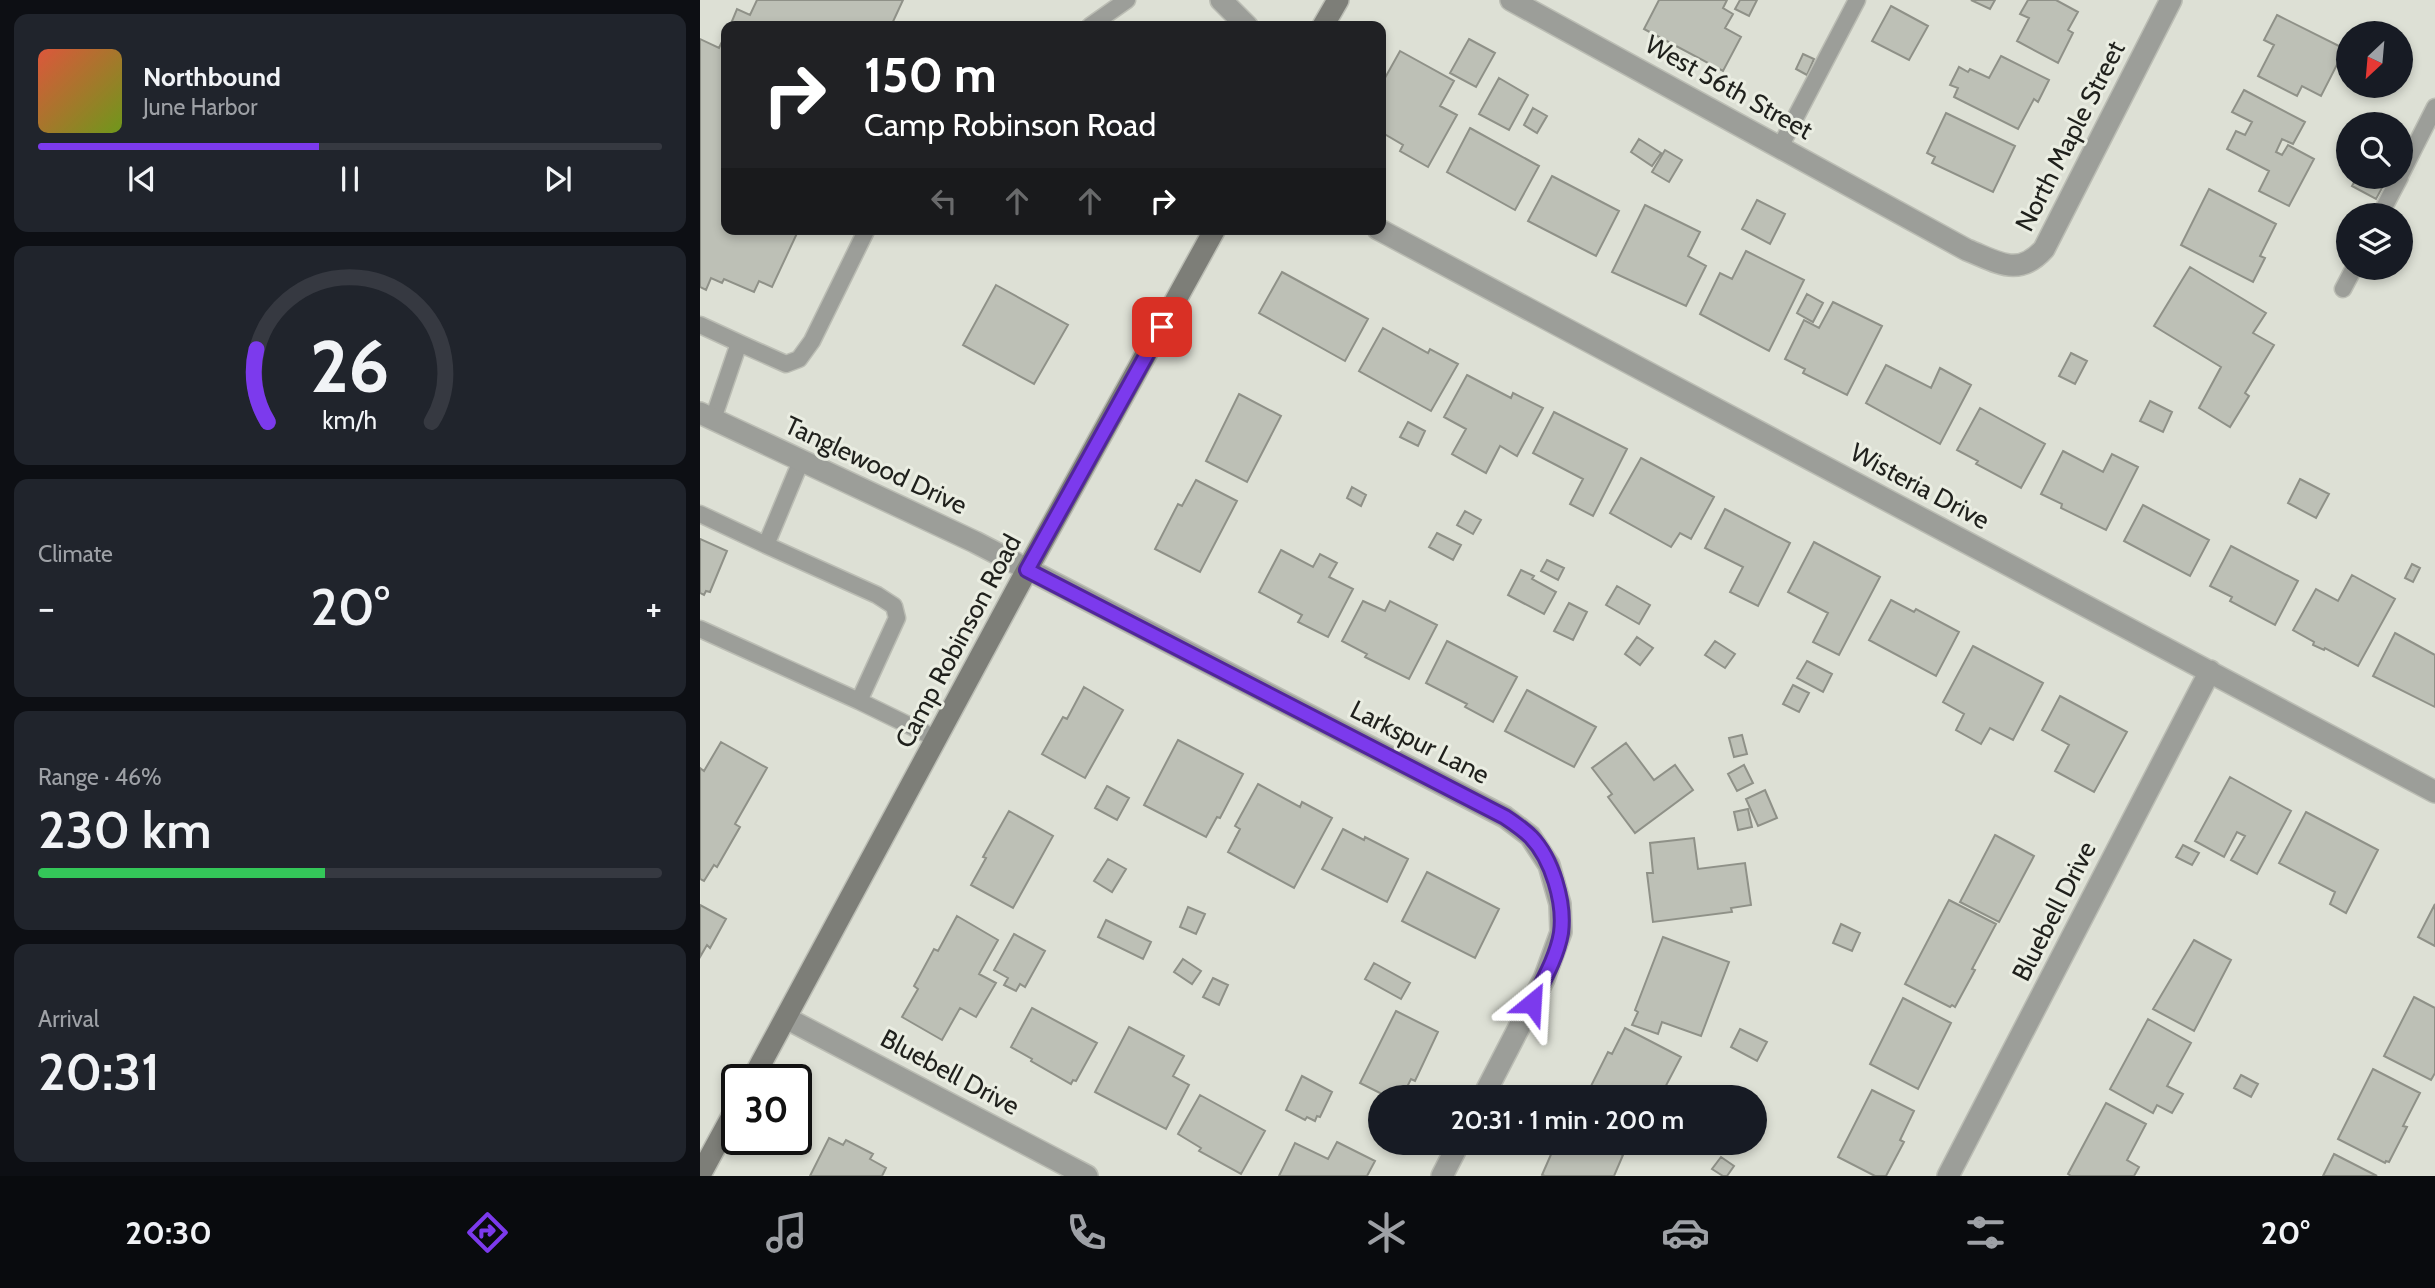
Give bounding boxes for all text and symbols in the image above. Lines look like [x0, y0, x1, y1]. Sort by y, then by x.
north arrow [2336, 21, 2413, 98]
map controls [2336, 21, 2413, 280]
street label: West 56th Street [1640, 28, 1819, 146]
street label: North Maple Street [2008, 35, 2132, 236]
text: 150 m [864, 45, 997, 104]
icon: right [749, 49, 840, 140]
text: Northbound [143, 61, 281, 93]
text: June Harbor [143, 93, 257, 121]
text: Camp Robinson Road [864, 105, 1156, 144]
button: search [2336, 112, 2413, 189]
icon: previous [123, 160, 161, 198]
icon: pause [331, 160, 369, 198]
icon: next [539, 160, 577, 198]
icon: left [925, 182, 963, 220]
icon: ahead [998, 182, 1036, 220]
icon: ahead [1071, 182, 1109, 220]
icon: right [1144, 182, 1182, 220]
button: layers [2336, 203, 2413, 280]
pin [1132, 297, 1192, 357]
icon: arrive [1143, 308, 1181, 346]
text: 26 [310, 322, 390, 410]
text: km/h [323, 404, 377, 434]
street label: Tanglewood Drive [780, 409, 972, 521]
street label: Wisteria Drive [1845, 436, 1995, 536]
street label: Camp Robinson Road [888, 529, 1028, 753]
text: Climate [38, 540, 113, 568]
text: 20° [310, 575, 390, 638]
text: − [38, 584, 55, 631]
text: + [645, 584, 662, 631]
street label: Larkspur Lane [1345, 693, 1495, 791]
text: Range · 46% [38, 763, 162, 791]
text: 230 km [38, 798, 212, 861]
street label: Bluebell Drive [2005, 836, 2103, 986]
position arrow [1495, 966, 1569, 1040]
text: Arrival [38, 1005, 99, 1033]
street label: Bluebell Drive [875, 1022, 1025, 1122]
text: 20:31 [38, 1040, 160, 1103]
speed limit sign: 30 [721, 1064, 812, 1155]
text: 20:31 · 1 min · 200 m [1451, 1104, 1684, 1136]
icon: directions [463, 1208, 512, 1257]
icon: music [762, 1208, 811, 1257]
icon: phone [1062, 1208, 1111, 1257]
icon: climate [1362, 1208, 1411, 1257]
icon: car [1661, 1208, 1710, 1257]
icon: filters [1961, 1208, 2010, 1257]
text: 20:30 [125, 1213, 212, 1252]
text: 20° [2261, 1213, 2310, 1252]

